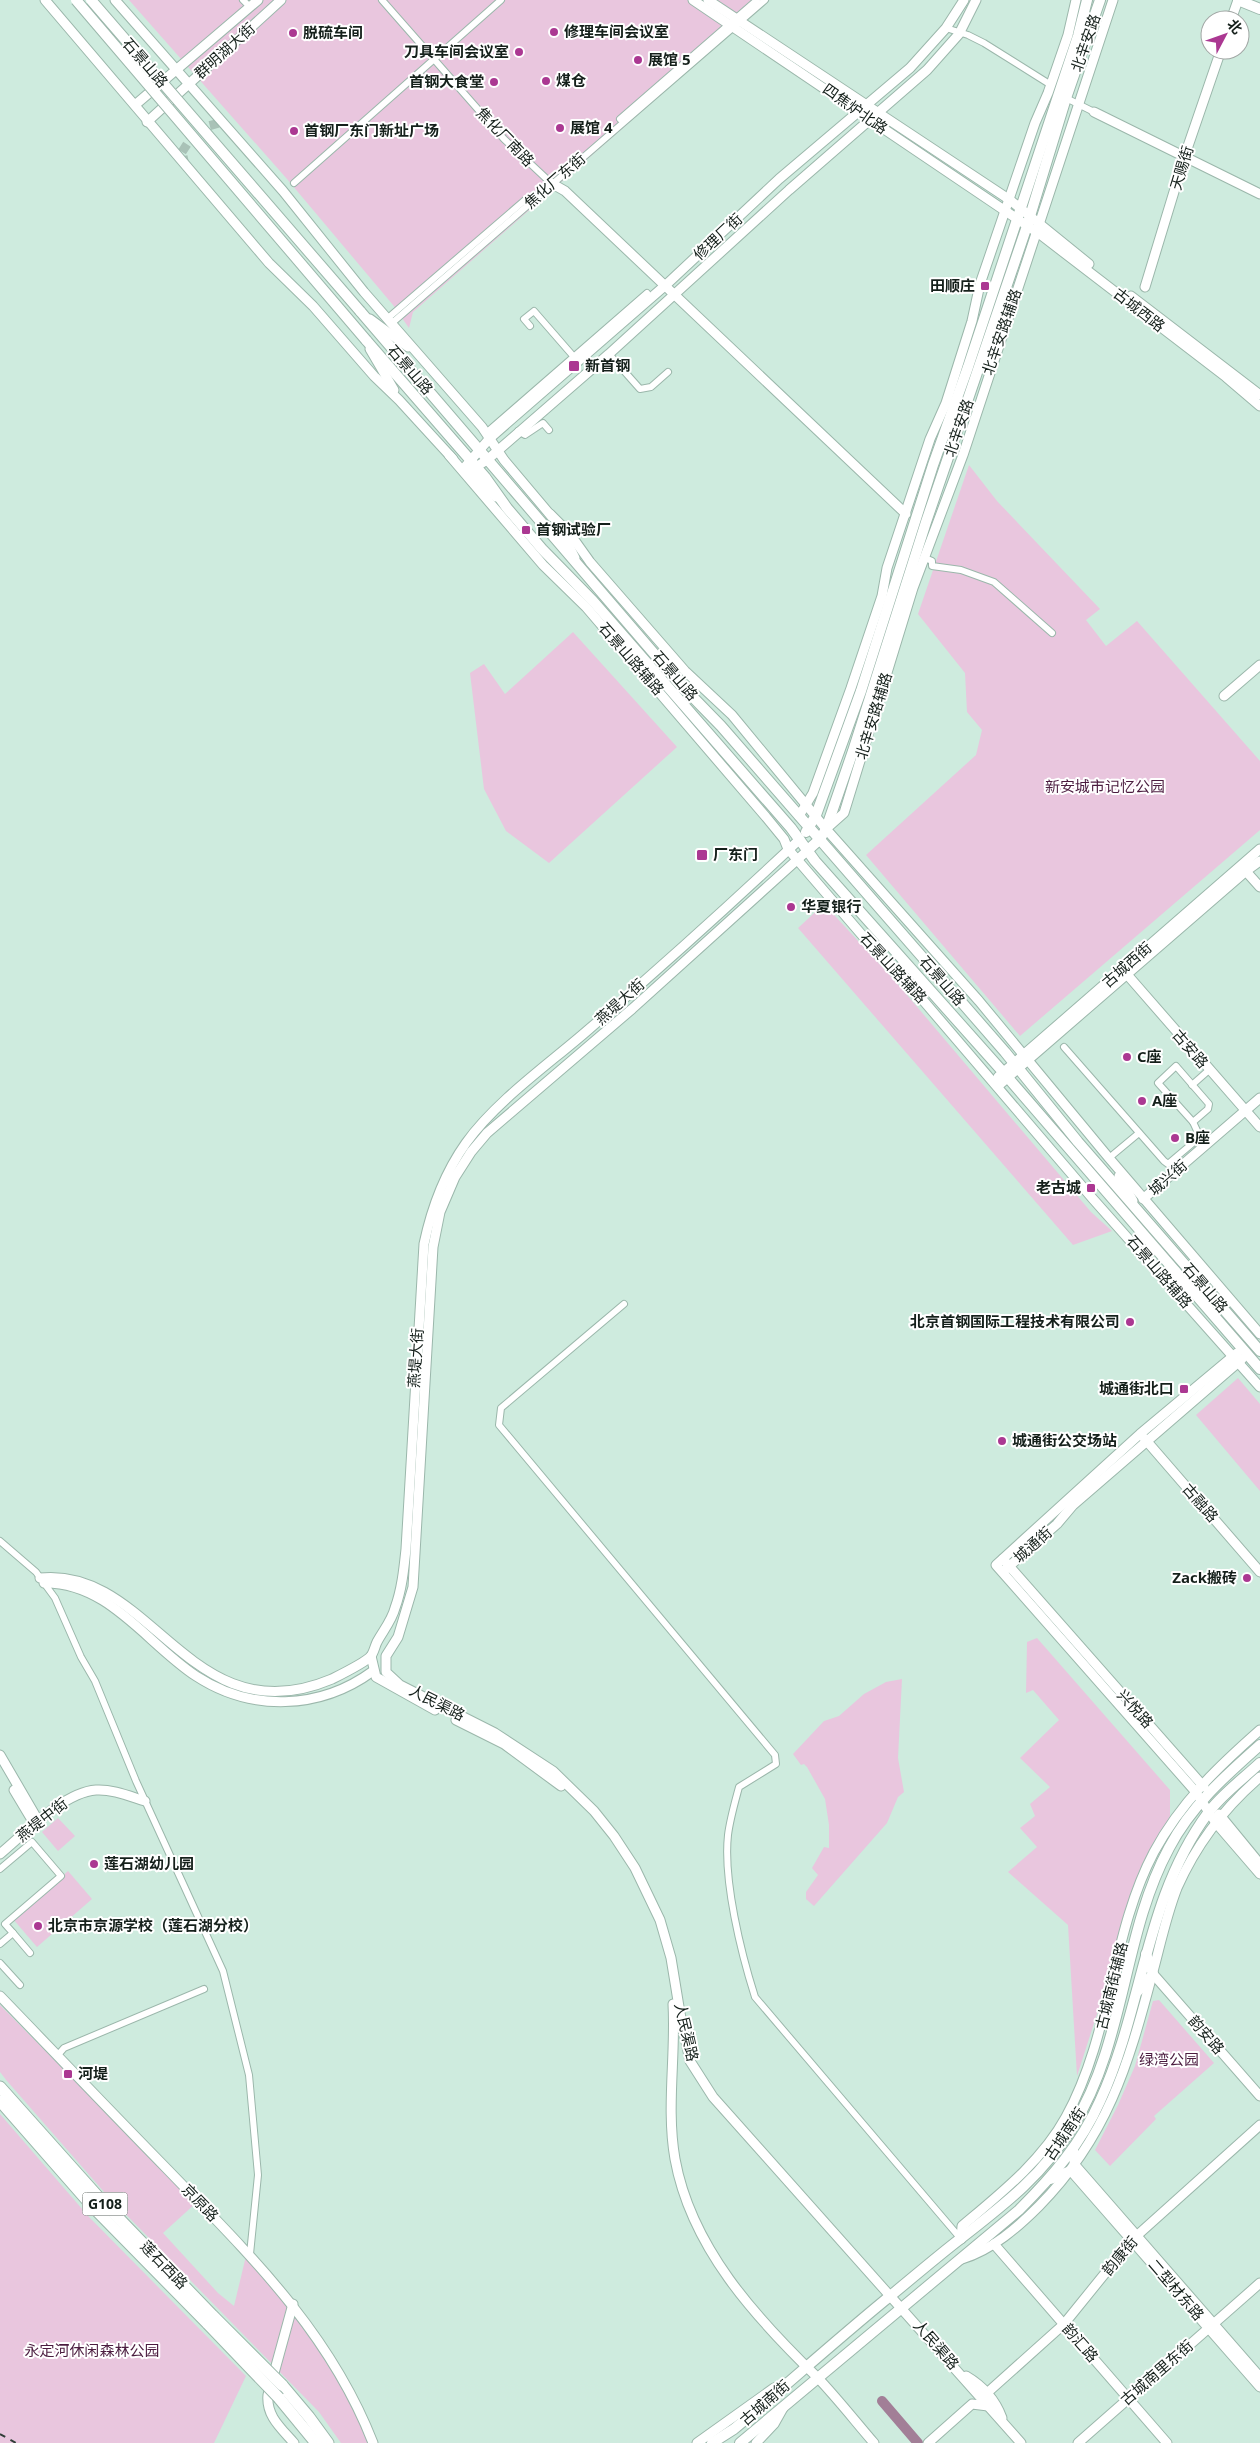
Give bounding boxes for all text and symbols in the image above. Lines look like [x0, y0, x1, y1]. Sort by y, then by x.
north arrow [1200, 10, 1250, 60]
street label: 北辛安路 [1066, 11, 1104, 74]
text: 北 [1223, 15, 1247, 38]
street label: 群明湖大街 [190, 18, 259, 83]
place label: 修理车间会议室 [564, 21, 669, 41]
place label: 脱硫车间 [303, 22, 363, 42]
marker: 修理车间会议室 [548, 26, 560, 38]
marker: 脱硫车间 [287, 27, 299, 39]
street label: 石景山路 [119, 33, 173, 92]
place label: 刀具车间会议室 [404, 41, 509, 61]
marker: 刀具车间会议室 [513, 46, 525, 58]
place label: 展馆 5 [648, 49, 690, 69]
marker: 展馆 5 [632, 54, 644, 66]
place label: 煤仓 [556, 70, 586, 90]
place label: 首钢大食堂 [409, 71, 484, 91]
marker: 煤仓 [540, 75, 552, 87]
marker: 首钢大食堂 [488, 76, 500, 88]
street label: 四焦炉北路 [819, 78, 892, 138]
street label: 焦化厂南路 [472, 102, 539, 170]
place label: 展馆 4 [570, 117, 613, 137]
place label: 首钢厂东门新址广场 [304, 120, 439, 140]
marker: 展馆 4 [554, 122, 566, 134]
marker: 首钢厂东门新址广场 [288, 125, 300, 137]
street label: 天赐街 [1165, 143, 1197, 192]
street label: 焦化厂东街 [519, 148, 589, 212]
street label: 修理厂街 [689, 208, 746, 264]
place label: 田顺庄 [930, 275, 975, 295]
marker: 田顺庄 [979, 280, 991, 292]
street label: 古城西路 [1110, 283, 1169, 336]
street label: 北辛安路辅路 [977, 286, 1025, 377]
street label: 石景山路 [384, 340, 438, 399]
place label: 新首钢 [585, 355, 630, 375]
marker: 新首钢 [567, 359, 581, 373]
street label: 北辛安路 [939, 396, 977, 459]
place label: 首钢试验厂 [536, 519, 611, 539]
marker: 首钢试验厂 [520, 524, 532, 536]
street label: 石景山路辅路 [595, 618, 669, 699]
street label: 石景山路 [649, 646, 703, 705]
street label: 北辛安路辅路 [850, 670, 896, 762]
park label: 新安城市记忆公园 [1045, 776, 1165, 796]
place label: 厂东门 [713, 844, 758, 864]
marker: 厂东门 [695, 848, 709, 862]
place label: 华夏银行 [801, 896, 861, 916]
marker: 华夏银行 [785, 901, 797, 913]
street label: 石景山路辅路 [856, 928, 932, 1007]
street label: 古城西街 [1097, 937, 1156, 991]
street label: 石景山路 [916, 951, 970, 1010]
street label: 燕堤大街 [590, 974, 648, 1029]
street label: 古安路 [1168, 1025, 1213, 1072]
place label: C座 [1137, 1046, 1162, 1066]
marker: C座 [1121, 1051, 1133, 1063]
place label: A座 [1152, 1090, 1177, 1110]
marker: A座 [1136, 1095, 1148, 1107]
place label: B座 [1185, 1127, 1210, 1147]
marker: B座 [1169, 1132, 1181, 1144]
street label: 城兴街 [1144, 1155, 1191, 1200]
place label: 老古城 [1036, 1177, 1081, 1197]
marker: 老古城 [1085, 1182, 1097, 1194]
street label: 石景山路辅路 [1123, 1231, 1197, 1312]
street label: 石景山路 [1179, 1258, 1233, 1317]
place label: 北京首钢国际工程技术有限公司 [910, 1311, 1120, 1331]
marker: 北京首钢国际工程技术有限公司 [1124, 1316, 1136, 1328]
street label: 燕堤大街 [403, 1327, 427, 1389]
place label: 城通街北口 [1099, 1378, 1174, 1398]
marker: 城通街北口 [1178, 1383, 1190, 1395]
place label: 城通街公交场站 [1012, 1430, 1117, 1450]
marker: 城通街公交场站 [996, 1435, 1008, 1447]
street label: 古融路 [1178, 1479, 1223, 1526]
street label: 城通街 [1009, 1522, 1056, 1567]
place label: Zack搬砖 [1172, 1567, 1237, 1587]
marker: Zack搬砖 [1241, 1572, 1253, 1584]
street label: 人民渠路 [406, 1680, 469, 1725]
street label: 兴悦路 [1113, 1685, 1158, 1732]
street label: 燕堤中街 [12, 1793, 71, 1846]
place label: 莲石湖幼儿园 [104, 1853, 194, 1873]
marker: 莲石湖幼儿园 [88, 1858, 100, 1870]
place label: 北京市京源学校（莲石湖分校） [48, 1915, 258, 1935]
marker: 北京市京源学校（莲石湖分校） [32, 1920, 44, 1932]
street label: 古城南街辅路 [1090, 1940, 1132, 2032]
street label: 人民渠路 [670, 2000, 703, 2063]
street label: 韵安路 [1184, 2011, 1229, 2058]
park label: 绿湾公园 [1139, 2049, 1199, 2069]
place label: 河堤 [78, 2063, 108, 2083]
marker: 河堤 [62, 2068, 74, 2080]
street label: 古城南街 [1039, 2103, 1089, 2164]
street label: 京原路 [178, 2179, 224, 2225]
road number: G108 [82, 2192, 128, 2216]
street label: 韵康街 [1097, 2232, 1141, 2279]
street label: 莲石西路 [137, 2236, 193, 2293]
street label: 二型材东路 [1145, 2254, 1209, 2324]
street label: 人民渠路 [910, 2315, 964, 2374]
street label: 韵汇路 [1058, 2319, 1103, 2366]
street label: 古城南里东街 [1116, 2335, 1197, 2409]
park label: 永定河休闲森林公园 [24, 2340, 160, 2360]
street label: 古城南街 [735, 2375, 794, 2429]

